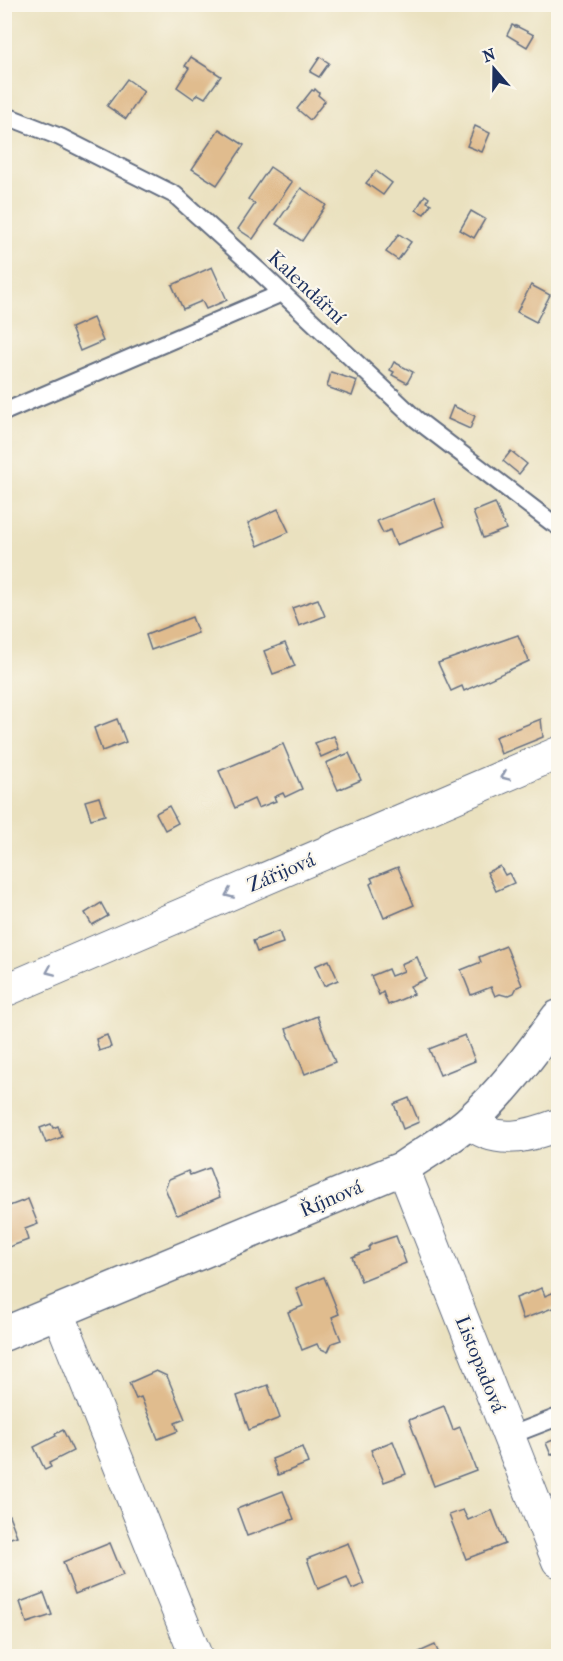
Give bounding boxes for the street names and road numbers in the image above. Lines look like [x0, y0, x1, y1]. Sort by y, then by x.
street label: Kalendářní [263, 246, 351, 330]
street label: Zářijová [244, 848, 319, 897]
street label: Říjnová [296, 1174, 367, 1222]
street label: Listopadová [451, 1312, 511, 1417]

